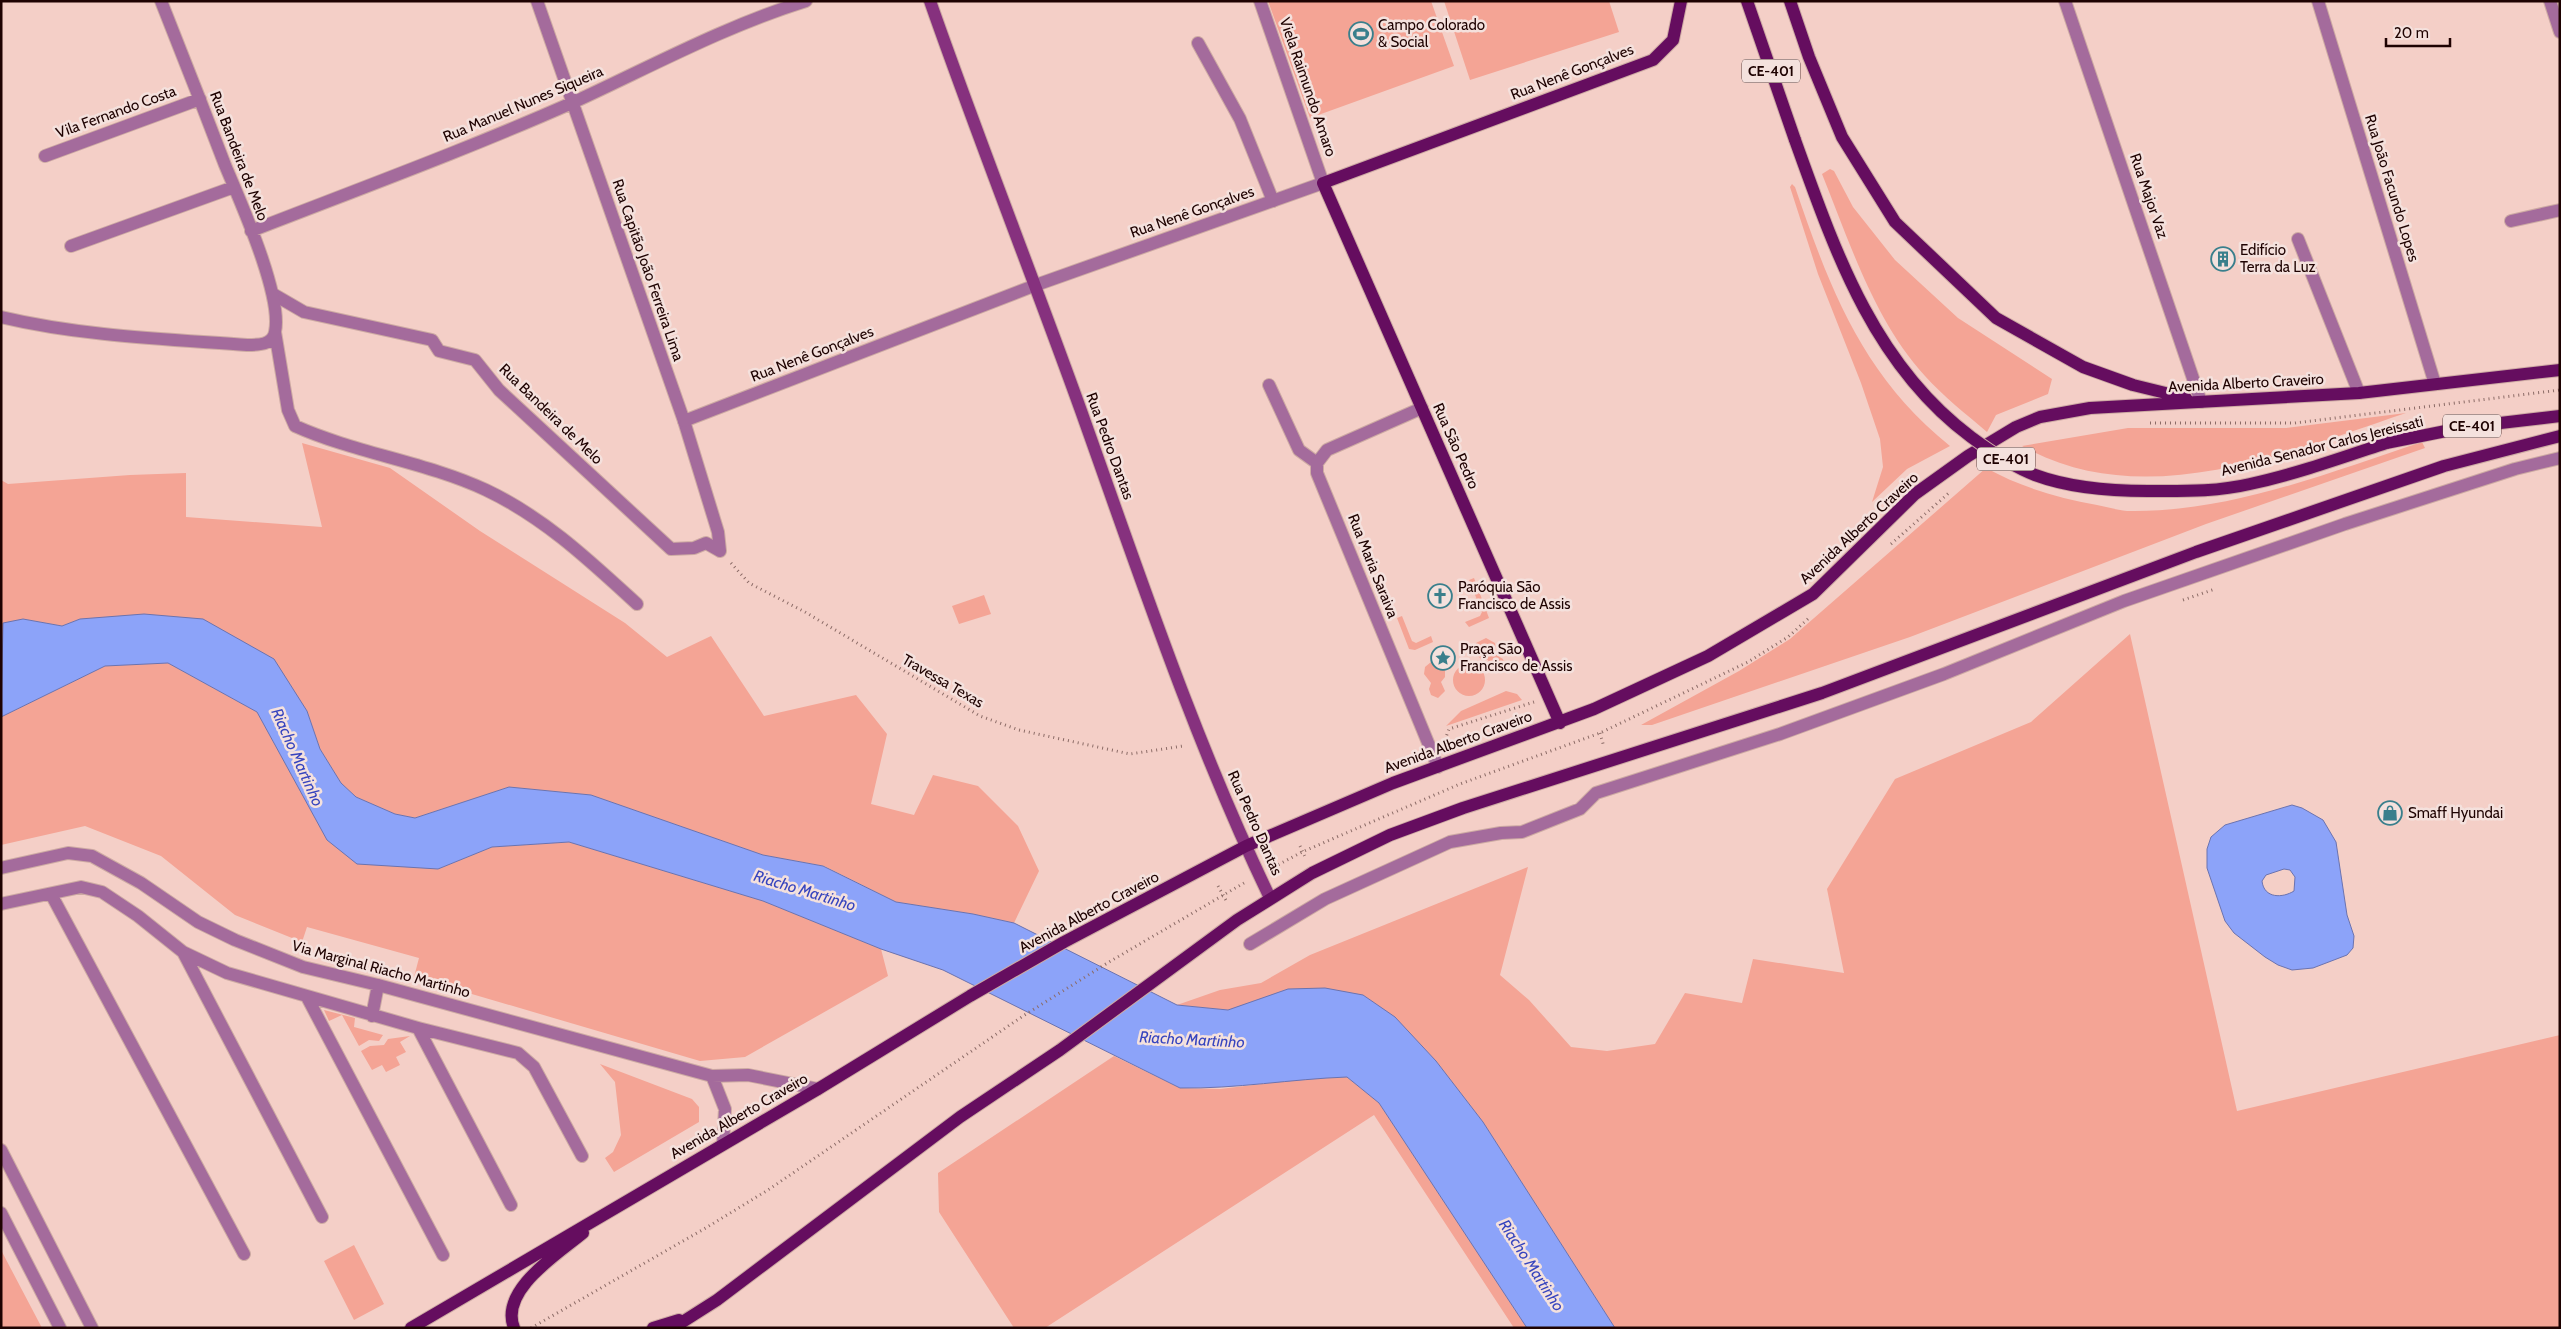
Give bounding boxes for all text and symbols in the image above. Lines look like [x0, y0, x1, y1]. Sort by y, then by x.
street label: Viela Raimundo Amaro [1276, 15, 1340, 159]
scale bar [2386, 15, 2450, 47]
place label: Campo Colorado & Social [1378, 16, 1485, 51]
sports icon: Campo Colorado & Social [1348, 21, 1374, 47]
text: 20 m [2394, 24, 2429, 42]
street label: Rua Nenê Gonçalves [1508, 40, 1636, 104]
road number: CE-401 [1742, 59, 1800, 82]
street label: Rua Manuel Nunes Siqueira [440, 62, 606, 146]
street label: Vila Fernando Costa [54, 82, 179, 142]
street label: Rua Bandeira de Melo [206, 89, 272, 223]
street label: Rua João Facundo Lopes [2361, 112, 2423, 264]
street label: Rua Major Vaz [2126, 151, 2172, 241]
street label: Rua Capitão João Ferreira Lima [608, 177, 688, 364]
street label: Rua Nenê Gonçalves [1128, 182, 1256, 242]
place label: Edifício Terra da Luz [2240, 241, 2316, 276]
building icon: Edifício Terra da Luz [2210, 246, 2236, 272]
street label: Rua Nenê Gonçalves [748, 322, 876, 386]
street label: Rua Bandeira de Melo [495, 360, 607, 468]
street label: Avenida Alberto Craveiro [2168, 370, 2324, 396]
street label: Rua Pedro Dantas [1082, 390, 1138, 502]
street label: Rua São Pedro [1429, 400, 1483, 492]
street label: Avenida Senador Carlos Jereissati [2219, 412, 2425, 480]
road number: CE-401 [2443, 414, 2501, 438]
road number: CE-401 [1977, 448, 2035, 470]
street label: Avenida Alberto Craveiro [1796, 468, 1922, 588]
street label: Rua Maria Saraiva [1344, 511, 1402, 621]
place label: Paróquia São Francisco de Assis [1458, 578, 1570, 613]
church icon: Paróquia São Francisco de Assis [1427, 583, 1453, 609]
place label: Praça São Francisco de Assis [1460, 640, 1572, 675]
place icon: Praça São Francisco de Assis [1430, 645, 1456, 671]
street label: Travessa Texas [899, 650, 987, 712]
water label: Riacho Martinho [267, 705, 328, 809]
street label: Avenida Alberto Craveiro [1382, 707, 1534, 777]
street label: Rua Pedro Dantas [1224, 768, 1286, 878]
shop icon: Smaff Hyundai [2377, 800, 2403, 826]
place label: Smaff Hyundai [2408, 804, 2503, 822]
water label: Riacho Martinho [752, 866, 858, 915]
street label: Avenida Alberto Craveiro [1016, 867, 1162, 957]
street label: Via Marginal Riacho Martinho [290, 937, 472, 1001]
water label: Riacho Martinho [1139, 1027, 1245, 1052]
street label: Avenida Alberto Craveiro [667, 1069, 811, 1163]
water label: Riacho Martinho [1495, 1216, 1568, 1315]

